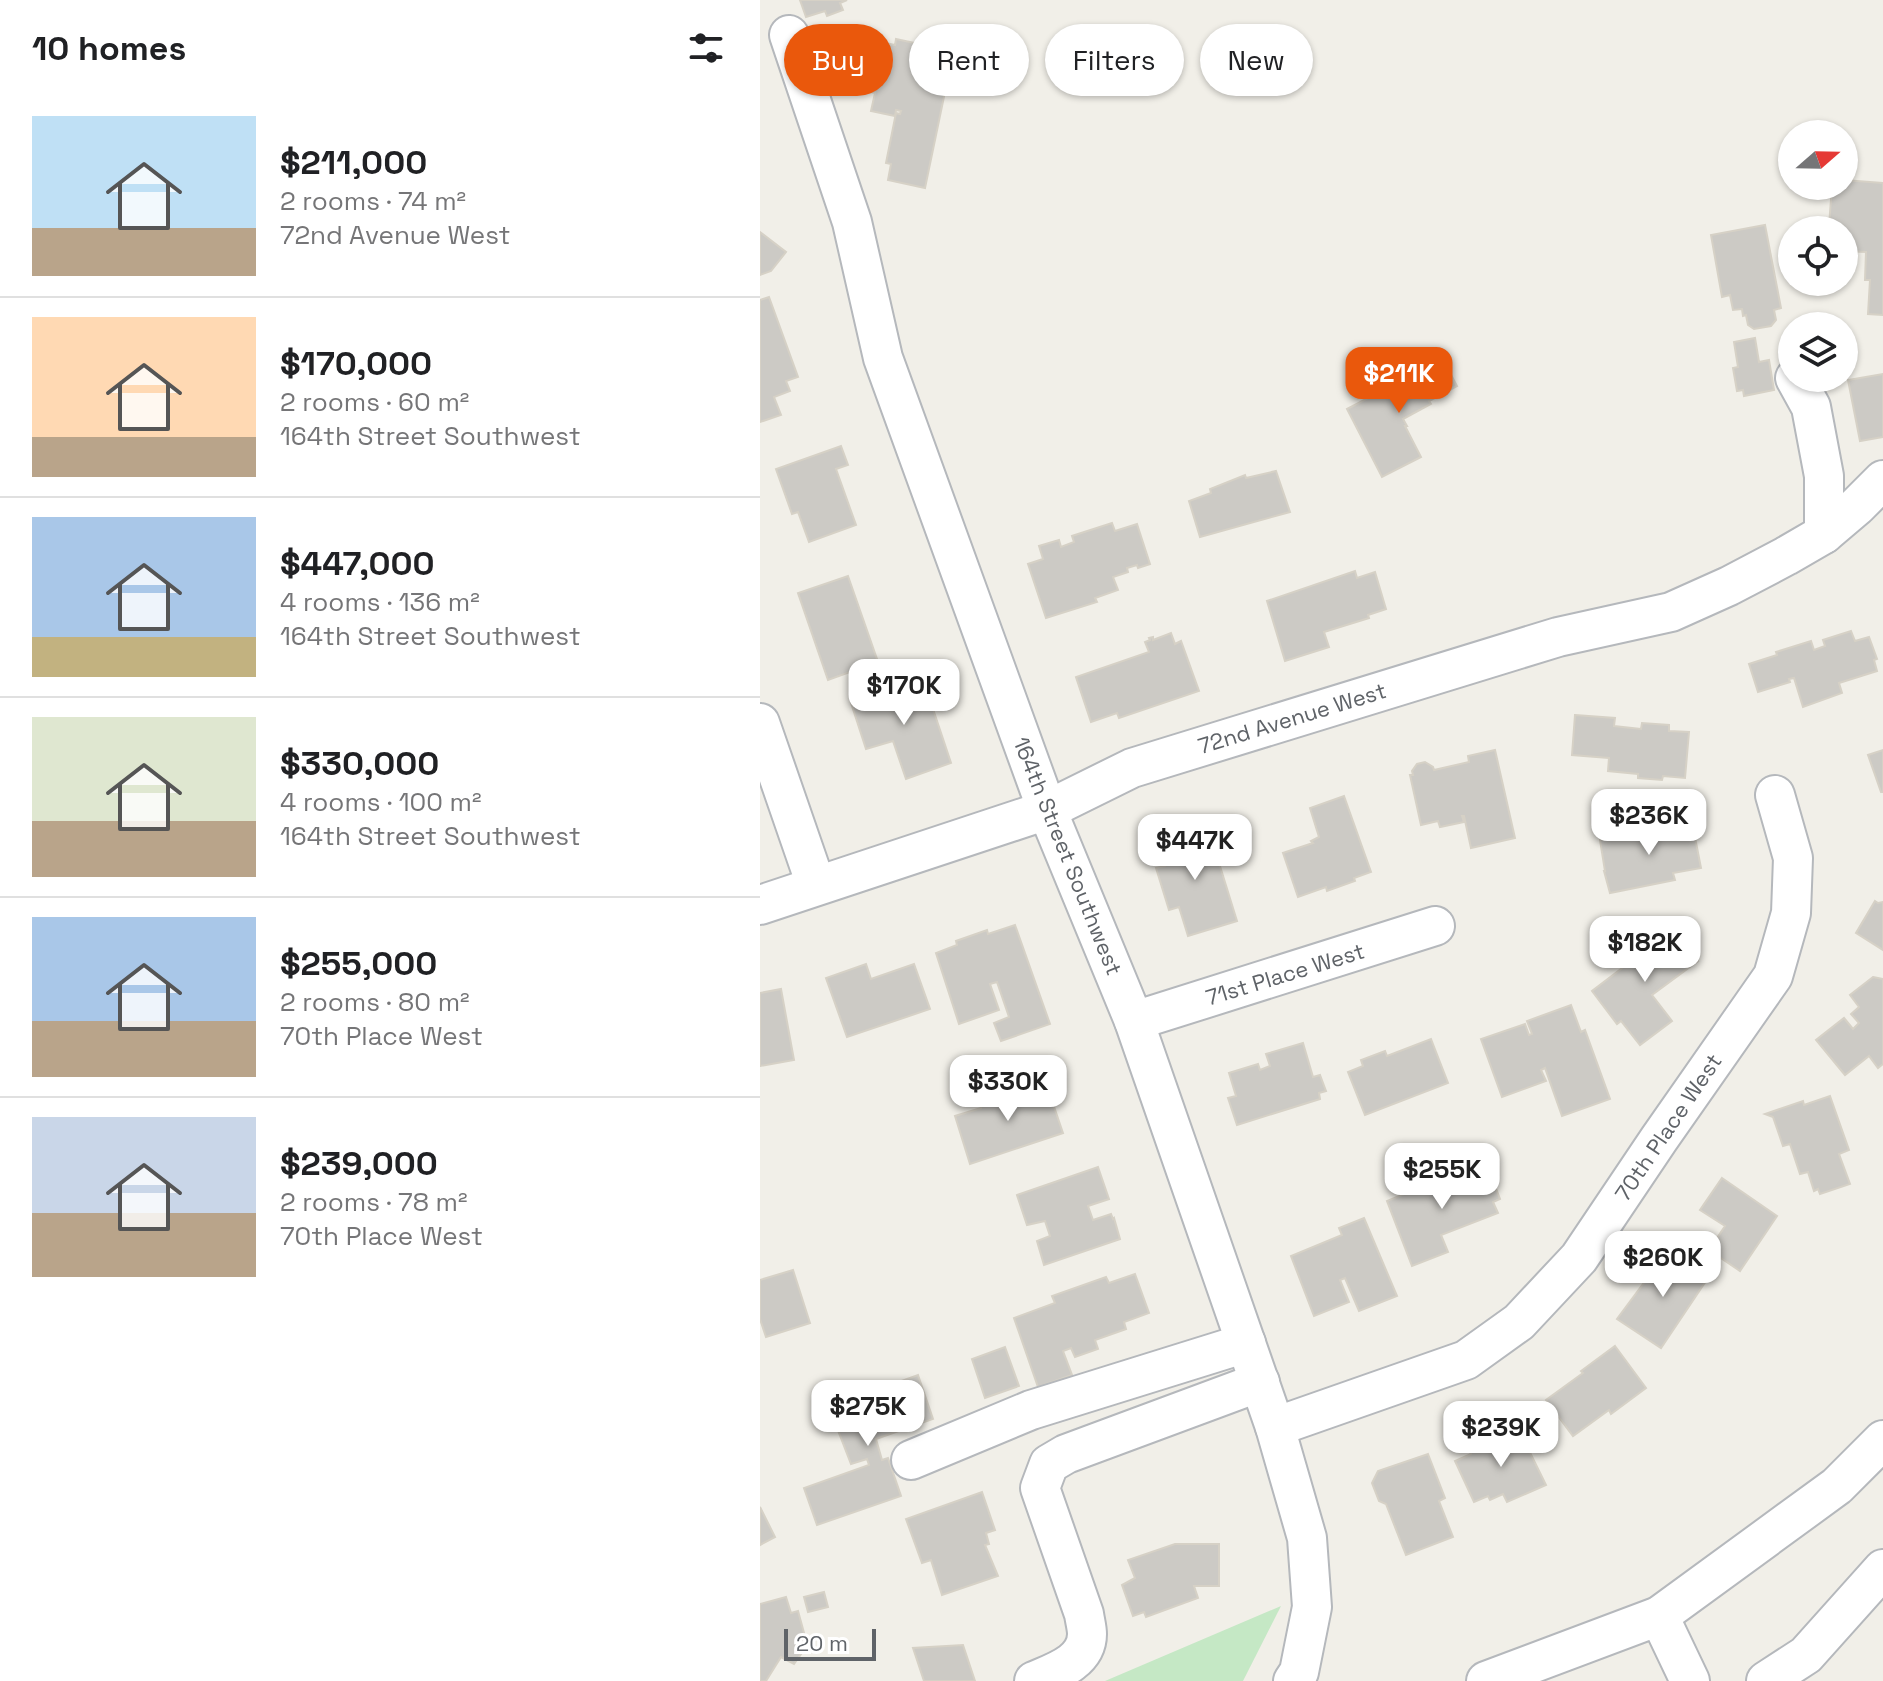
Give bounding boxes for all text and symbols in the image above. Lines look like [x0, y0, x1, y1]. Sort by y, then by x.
chip: Buy [784, 24, 893, 96]
chip: Rent [909, 24, 1029, 96]
chip: Filters [1045, 24, 1184, 96]
chip: New [1200, 24, 1313, 96]
icon: filters [684, 26, 728, 70]
text: 10 homes [32, 27, 186, 70]
north arrow [1778, 120, 1858, 200]
map controls [1778, 120, 1858, 392]
text: $211,000 [280, 141, 427, 184]
icon: home [96, 148, 192, 244]
text: 2 rooms · 74 m² [280, 184, 466, 218]
button: locate [1778, 216, 1858, 296]
text: 72nd Avenue West [280, 218, 511, 252]
button: layers [1778, 312, 1858, 392]
text: $170,000 [280, 342, 432, 385]
pin: $211K [1343, 347, 1455, 415]
icon: home [96, 349, 192, 445]
text: $211K [1364, 356, 1434, 390]
text: 2 rooms · 60 m² [280, 385, 469, 419]
text: 164th Street Southwest [280, 419, 581, 453]
text: $447,000 [280, 542, 435, 585]
icon: home [96, 549, 192, 645]
text: 4 rooms · 136 m² [280, 585, 480, 619]
text: 164th Street Southwest [280, 619, 581, 653]
pin: $170K [848, 659, 960, 727]
text: $170K [867, 668, 941, 702]
street label: 72nd Avenue West [1195, 676, 1389, 760]
street label: 164th Street Southwest [1007, 733, 1129, 979]
text: $330,000 [280, 742, 439, 785]
icon: home [96, 749, 192, 845]
text: 4 rooms · 100 m² [280, 785, 481, 819]
pin: $236K [1593, 789, 1705, 857]
text: $236K [1609, 798, 1689, 832]
pin: $447K [1139, 814, 1251, 882]
text: 164th Street Southwest [280, 819, 581, 853]
text: $447K [1156, 823, 1234, 857]
pin: $182K [1589, 916, 1701, 984]
text: $182K [1608, 925, 1682, 959]
street label: 71st Place West [1202, 937, 1368, 1011]
text: $255,000 [280, 942, 437, 985]
icon: home [96, 949, 192, 1045]
text: 2 rooms · 80 m² [280, 985, 470, 1019]
text: 70th Place West [280, 1019, 483, 1053]
street label: 70th Place West [1608, 1048, 1728, 1206]
pin: $330K [952, 1055, 1064, 1123]
text: $330K [968, 1064, 1048, 1098]
text: $239,000 [280, 1142, 438, 1185]
pin: $255K [1386, 1143, 1498, 1211]
icon: home [96, 1149, 192, 1245]
text: $255K [1403, 1152, 1481, 1186]
text: 2 rooms · 78 m² [280, 1185, 467, 1219]
text: 70th Place West [280, 1219, 483, 1253]
pin: $260K [1607, 1231, 1719, 1299]
text: $260K [1623, 1240, 1703, 1274]
pin: $275K [812, 1380, 924, 1448]
text: $275K [829, 1389, 907, 1423]
pin: $239K [1445, 1401, 1557, 1469]
text: $239K [1461, 1410, 1541, 1444]
scale bar [784, 1625, 876, 1661]
text: 20 m [796, 1629, 848, 1657]

